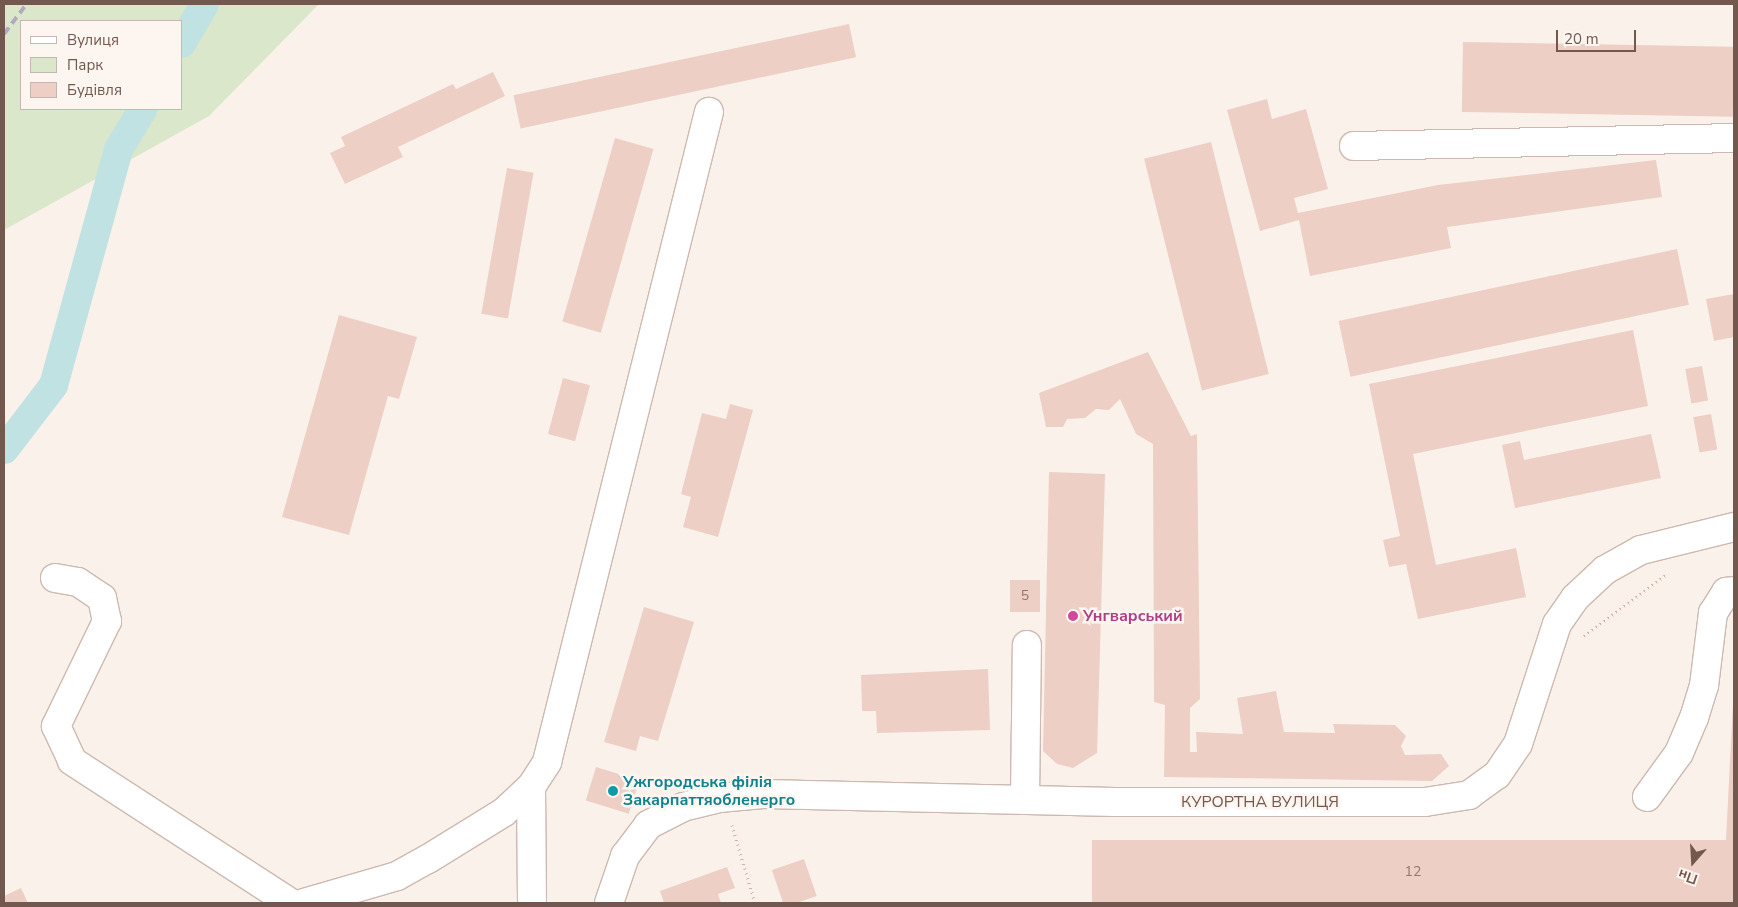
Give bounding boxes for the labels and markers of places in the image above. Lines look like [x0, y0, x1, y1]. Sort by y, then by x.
place label: Унгварський [1083, 606, 1183, 626]
marker: Унгварський [1067, 610, 1079, 622]
place label: Ужгородська філія Закарпаттяобленерго [623, 772, 795, 810]
marker: Ужгородська філія Закарпаттяобленерго [607, 785, 619, 797]

